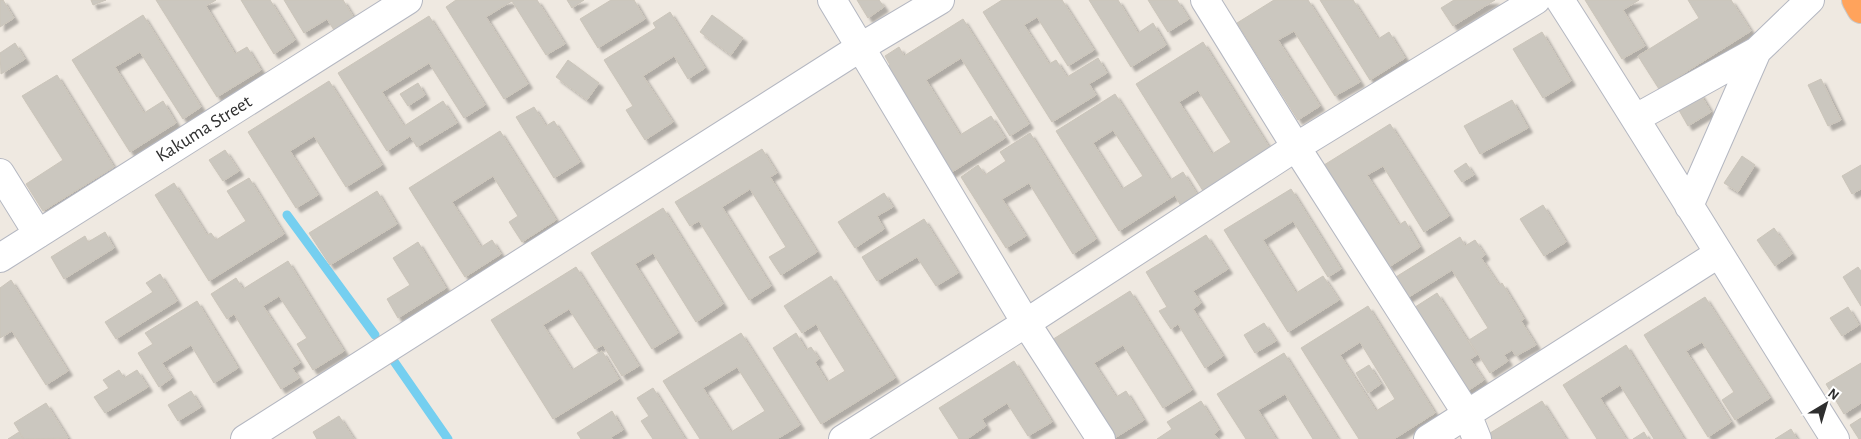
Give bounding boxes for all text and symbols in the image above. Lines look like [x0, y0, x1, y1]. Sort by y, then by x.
street label: Kakuma Street [153, 92, 255, 166]
north arrow [1801, 379, 1851, 429]
text: N [1825, 386, 1842, 403]

